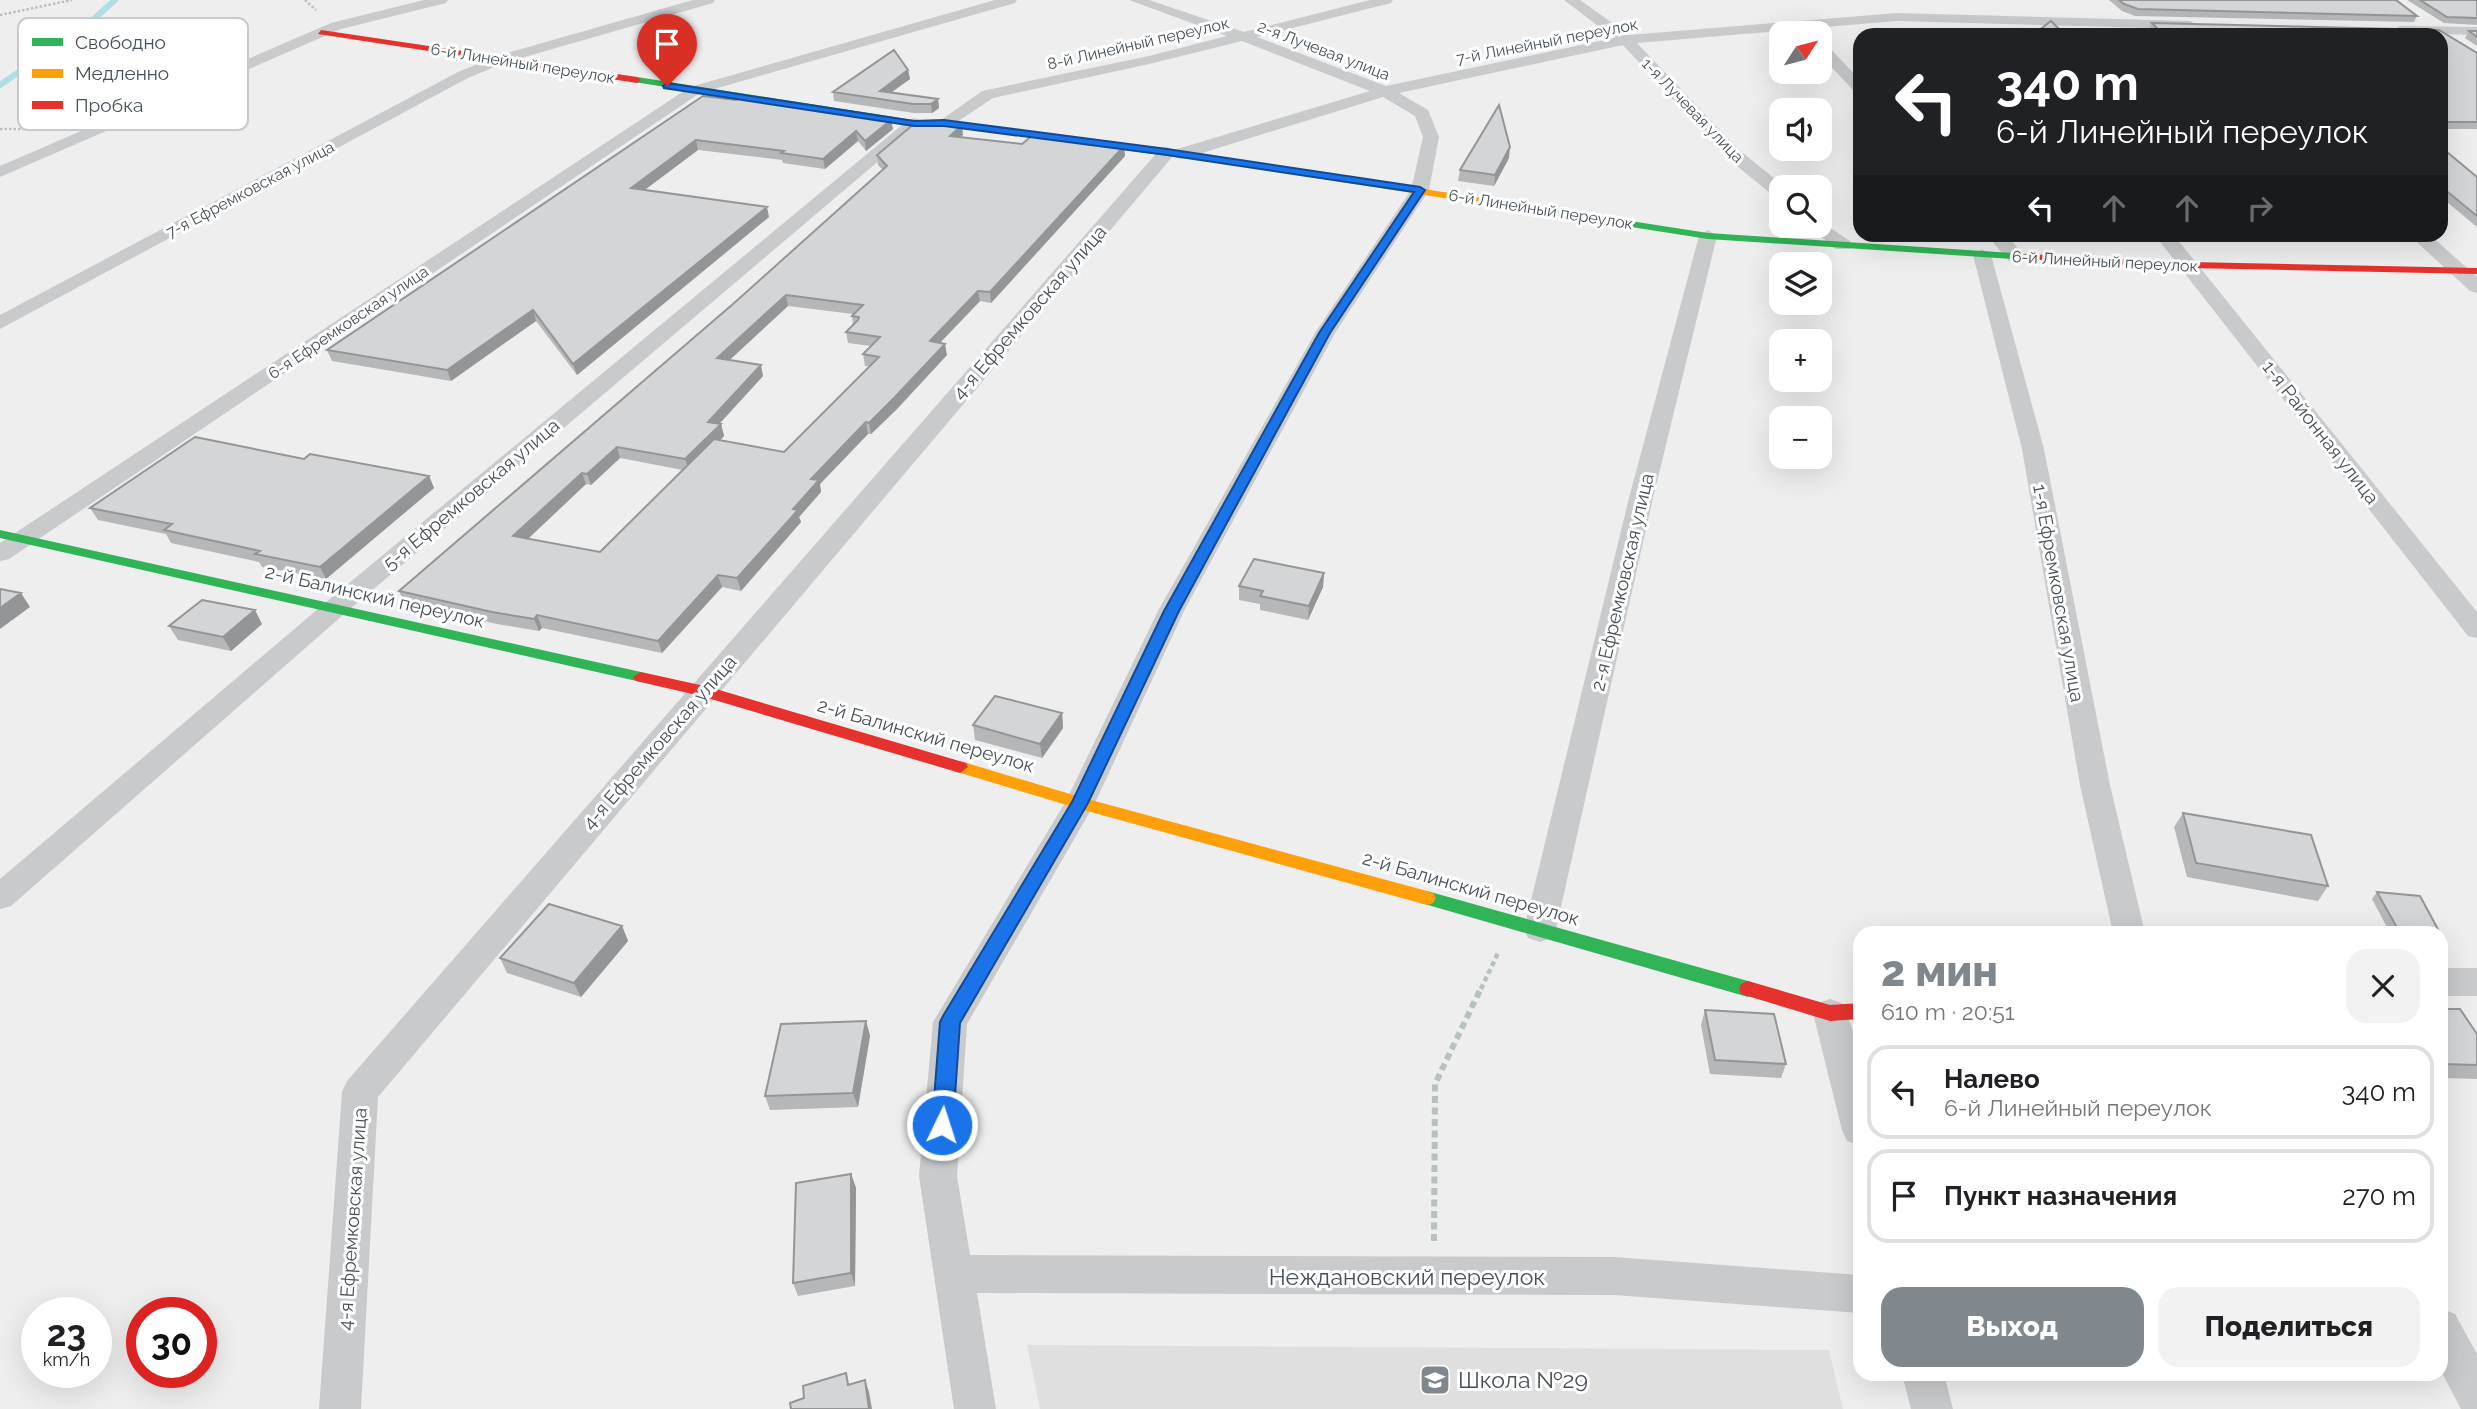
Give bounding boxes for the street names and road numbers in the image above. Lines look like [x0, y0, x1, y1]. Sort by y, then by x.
street label: 8-й Линейный переулок [1045, 13, 1231, 74]
street label: 7-й Линейный переулок [1455, 15, 1640, 68]
street label: 2-я Лучевая улица [1255, 17, 1393, 84]
street label: 6-й Линейный переулок [429, 40, 616, 87]
street label: 1-я Лучевая улица [1638, 54, 1747, 167]
street label: 7-я Ефремковская улица [163, 137, 337, 242]
street label: 6-й Линейный переулок [1447, 186, 1634, 233]
street label: 4-я Ефремковская улица [947, 221, 1111, 403]
street label: 6-й Линейный переулок [2011, 247, 2198, 276]
street label: 6-я Ефремковская улица [265, 262, 432, 383]
street label: 1-я Районная улица [2258, 356, 2384, 508]
street label: 5-я Ефремковская улица [378, 414, 564, 574]
street label: 2-я Ефремковская улица [1586, 471, 1658, 693]
street label: 1-я Ефремковская улица [2029, 482, 2089, 704]
street label: 2-й Балинский переулок [263, 560, 487, 632]
street label: 4-я Ефремковская улица [577, 651, 741, 833]
street label: 2-й Балинский переулок [815, 693, 1037, 777]
street label: 2-й Балинский переулок [1360, 846, 1582, 930]
street label: 4-я Ефремковская улица [333, 1107, 371, 1331]
street label: Неждановский переулок [1269, 1263, 1545, 1290]

